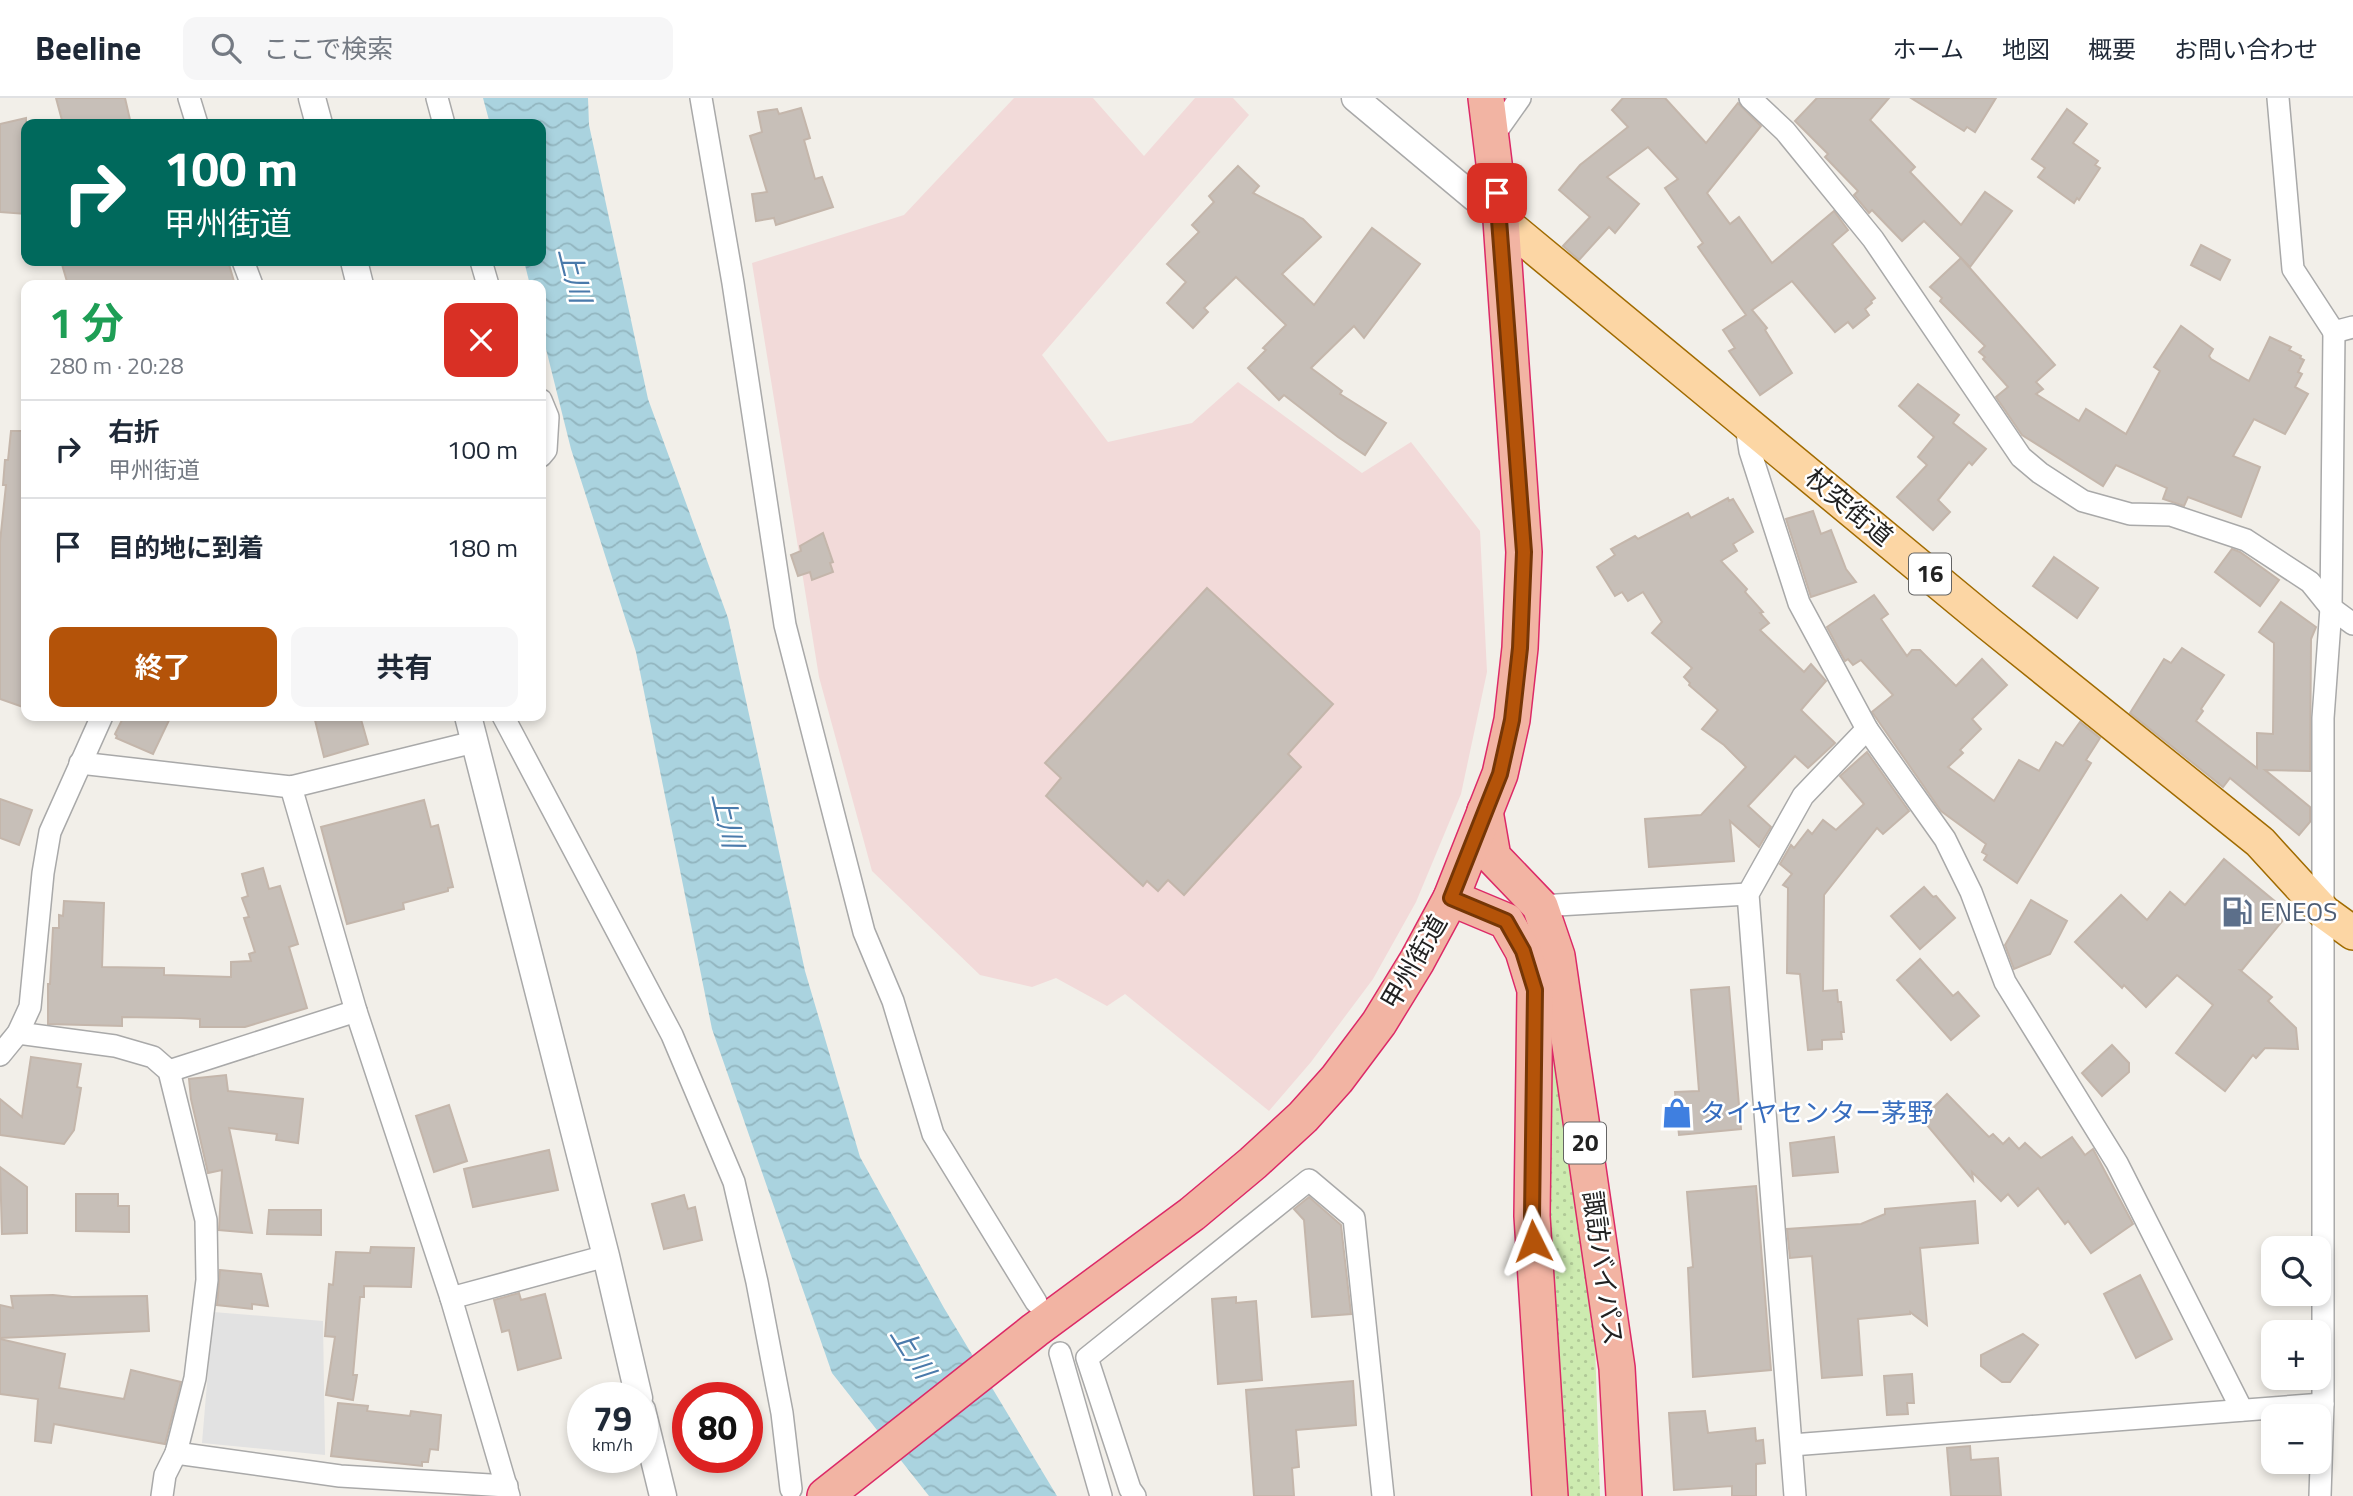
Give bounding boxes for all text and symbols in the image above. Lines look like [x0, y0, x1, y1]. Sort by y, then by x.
search box [183, 17, 673, 80]
text: Beeline [35, 23, 141, 73]
icon: search [207, 29, 245, 67]
text: ここで検索 [263, 29, 393, 68]
text: ホーム [1893, 31, 1964, 67]
text: 地図 [2002, 31, 2050, 67]
text: 概要 [2088, 31, 2136, 67]
text: お問い合わせ [2174, 31, 2318, 67]
text: 100 m [164, 130, 298, 205]
icon: right [49, 147, 140, 238]
pin [1467, 163, 1527, 223]
icon: arrive [1478, 174, 1516, 212]
text: 甲州街道 [164, 199, 292, 247]
water label: 上川 [548, 243, 604, 310]
text: 1 分 [49, 290, 124, 354]
button: close [444, 303, 518, 377]
text: 280 m · 20:28 [49, 348, 184, 383]
text: 右折 [108, 412, 160, 451]
icon: right [49, 430, 87, 468]
text: 100 m [447, 430, 518, 469]
text: 甲州街道 [108, 452, 200, 487]
street label: 杖突街道 [1797, 458, 1902, 555]
icon: arrive [49, 528, 87, 566]
text: 目的地に到着 [108, 528, 264, 567]
text: 180 m [447, 528, 518, 567]
road number: 16 [1909, 554, 1951, 594]
button: 終了 [49, 627, 277, 707]
button: 共有 [291, 627, 518, 707]
water label: 上川 [701, 788, 756, 855]
place label: ENEOS [2260, 892, 2337, 931]
fuel station icon: ENEOS [2220, 895, 2254, 929]
street label: 甲州街道 [1371, 907, 1456, 1017]
place label: タイヤセンター茅野 [1700, 1093, 1933, 1132]
shop icon: タイヤセンター茅野 [1660, 1096, 1694, 1130]
road number: 20 [1564, 1122, 1606, 1163]
street label: 諏訪バイパス [1573, 1188, 1634, 1348]
position arrow [1496, 1204, 1570, 1278]
map controls [2261, 1236, 2331, 1474]
button: search [2261, 1236, 2331, 1306]
water label: 上川 [880, 1317, 948, 1389]
button: + [2261, 1320, 2331, 1390]
speed limit sign: 80 [672, 1382, 763, 1473]
text: 79 [593, 1391, 632, 1445]
button: − [2261, 1404, 2331, 1474]
text: km/h [592, 1431, 633, 1458]

